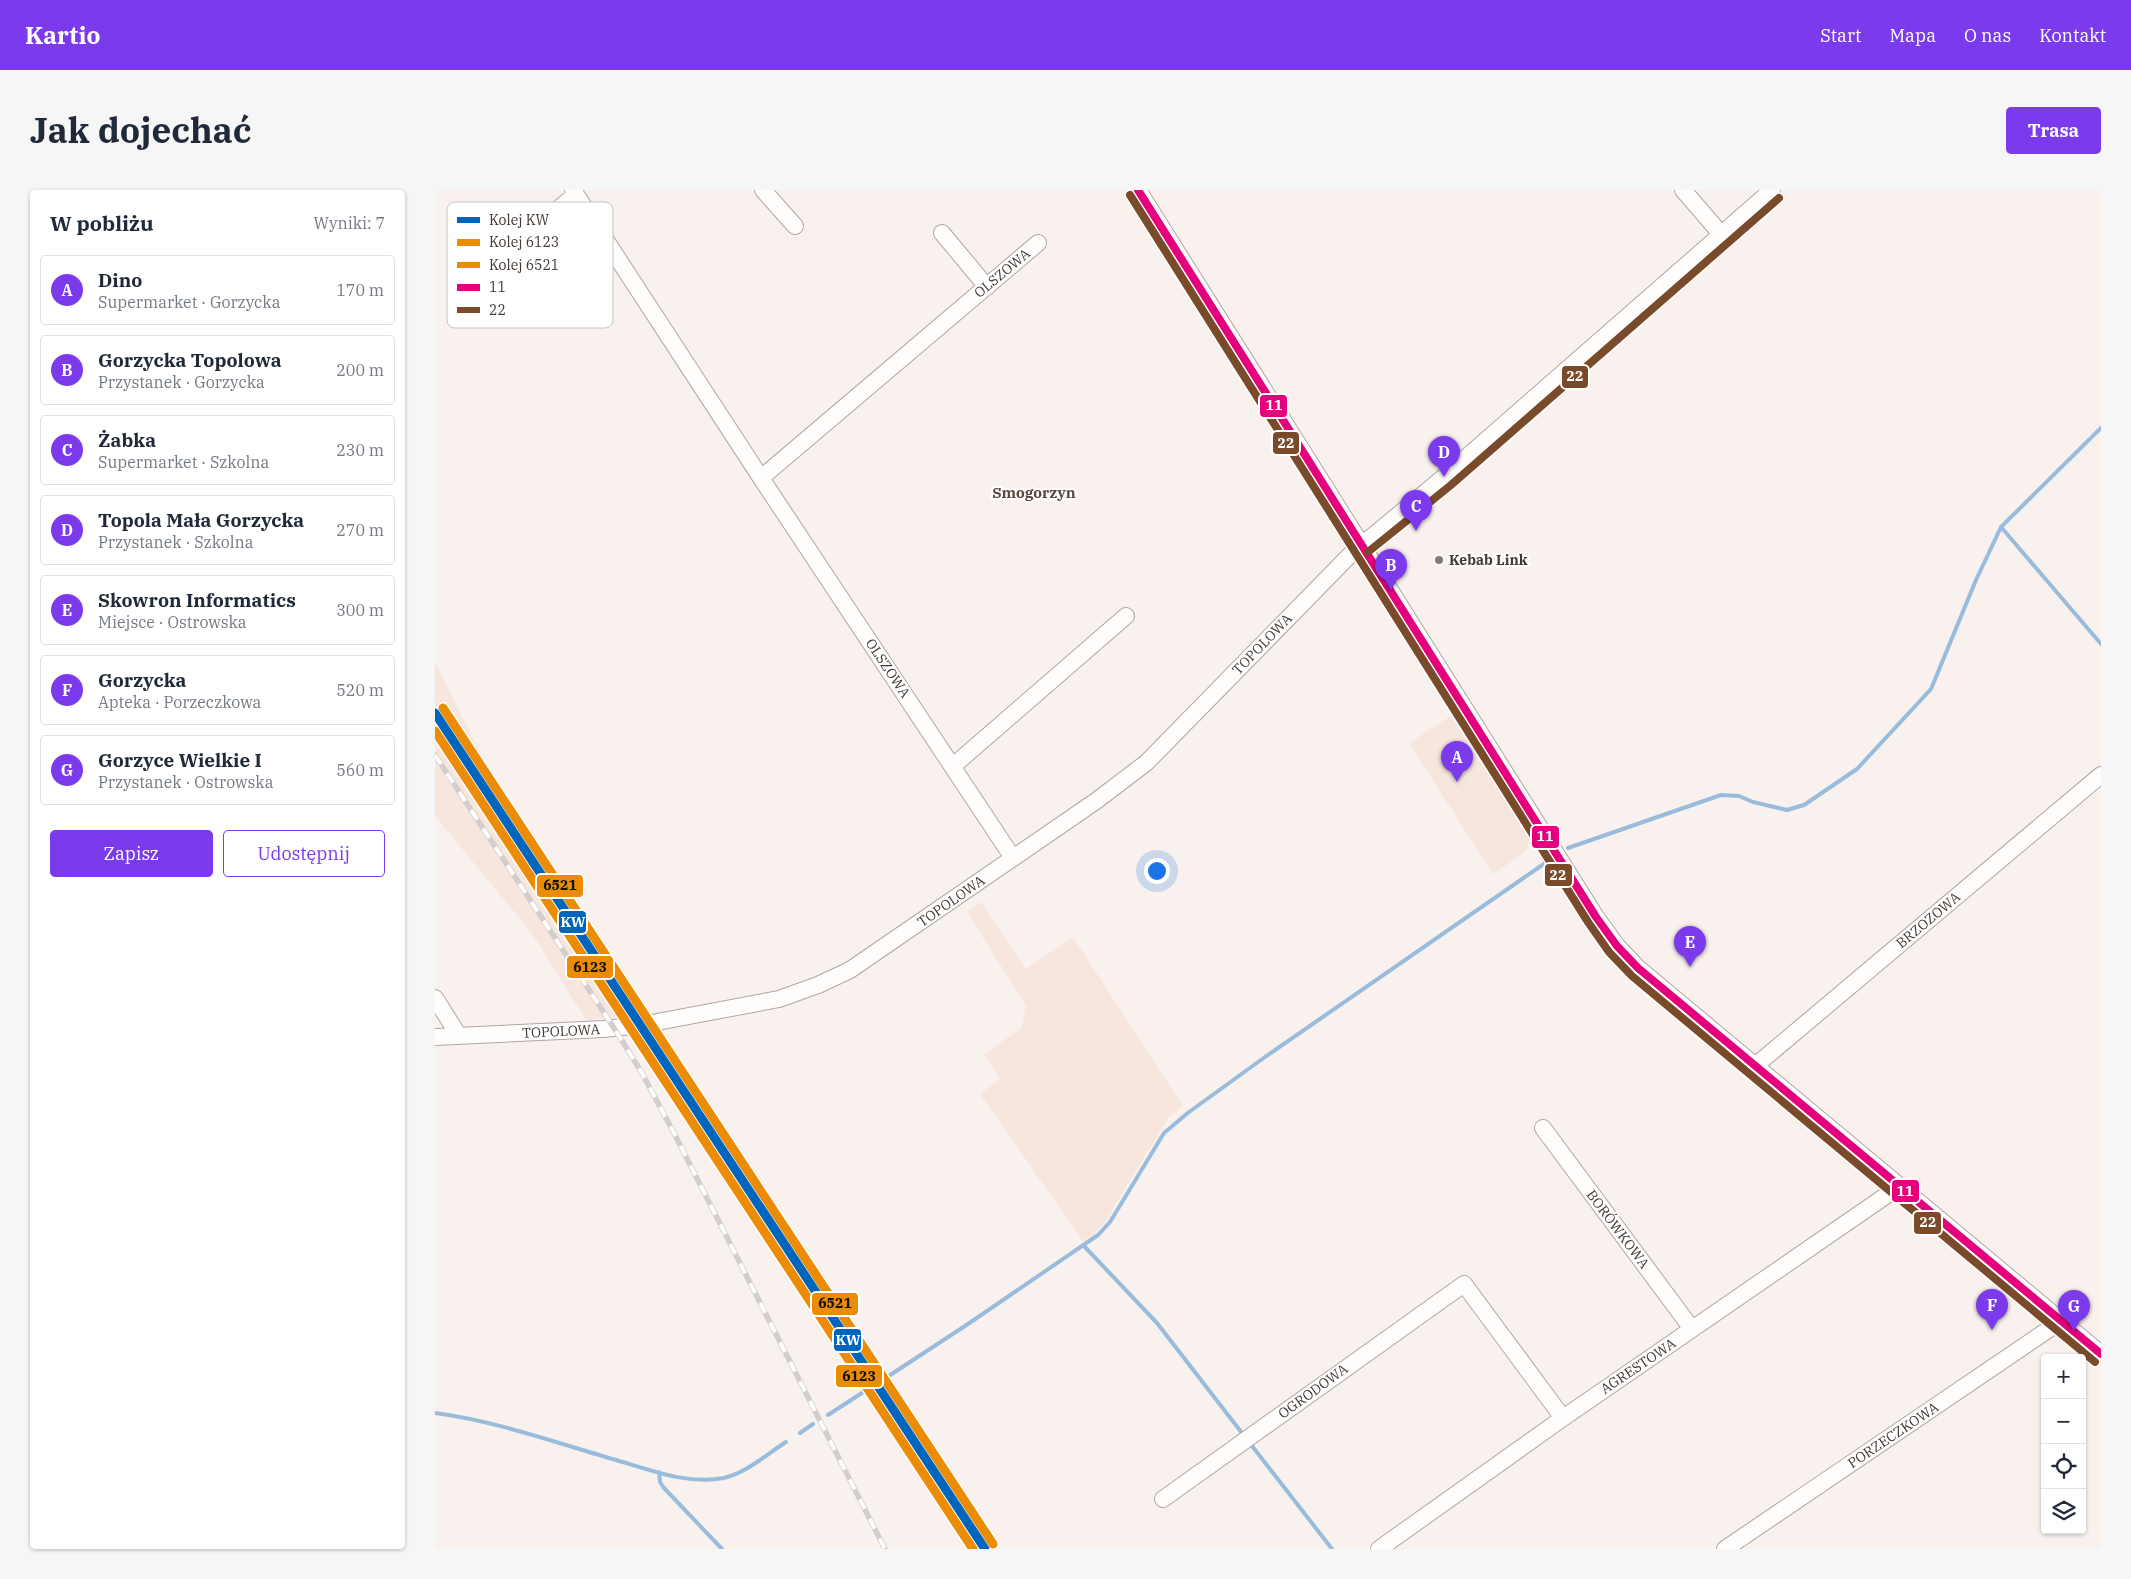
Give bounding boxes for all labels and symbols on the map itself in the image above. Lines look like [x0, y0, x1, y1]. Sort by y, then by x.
legend [447, 202, 613, 328]
text: Kolej KW [489, 211, 550, 229]
text: Kolej 6123 [489, 233, 559, 251]
street label: OLSZOWA [970, 244, 1034, 302]
text: Kolej 6521 [489, 256, 559, 274]
text: 11 [489, 278, 506, 296]
text: 22 [489, 301, 506, 319]
line badge: 22 [1561, 365, 1589, 389]
text: 22 [1567, 367, 1583, 385]
line badge: 11 [1259, 394, 1288, 418]
text: 11 [1266, 396, 1282, 414]
line badge: 22 [1272, 431, 1300, 455]
text: 22 [1278, 434, 1294, 452]
pin: D [1428, 436, 1460, 477]
district label: Smogorzyn [992, 483, 1076, 502]
pin: C [1400, 490, 1432, 531]
pin: B [1375, 549, 1407, 590]
place label: Kebab Link [1449, 551, 1528, 569]
marker: Kebab Link [1433, 554, 1445, 566]
street label: TOPOLOWA [1228, 609, 1296, 678]
street label: OLSZOWA [862, 635, 915, 701]
pin: A [1441, 741, 1473, 782]
line badge: 11 [1531, 825, 1560, 849]
text: 11 [1537, 827, 1553, 845]
your location [1144, 858, 1170, 884]
line badge: 22 [1544, 863, 1573, 887]
text: 22 [1550, 866, 1566, 884]
street label: TOPOLOWA [914, 871, 989, 931]
line badge: 6521 [536, 874, 584, 898]
text: 6521 [543, 876, 577, 894]
street label: BRZOZOWA [1892, 888, 1964, 952]
line badge: KW [558, 910, 587, 934]
text: KW [561, 913, 586, 931]
pin: E [1674, 926, 1706, 967]
line badge: 6123 [566, 955, 614, 979]
text: 6123 [573, 958, 607, 976]
street label: TOPOLOWA [521, 1020, 601, 1042]
line badge: 11 [1891, 1179, 1920, 1203]
text: 11 [1897, 1182, 1913, 1200]
street label: BORÓWKOWA [1583, 1185, 1655, 1272]
line badge: 22 [1913, 1211, 1942, 1235]
text: 22 [1920, 1213, 1936, 1231]
pin: F [1976, 1289, 2008, 1330]
pin: G [2058, 1290, 2090, 1331]
line badge: 6521 [811, 1292, 859, 1316]
text: 6521 [818, 1294, 852, 1312]
line badge: KW [833, 1328, 862, 1352]
text: KW [836, 1331, 861, 1349]
street label: AGRESTOWA [1597, 1334, 1680, 1398]
street label: OGRODOWA [1275, 1359, 1352, 1422]
line badge: 6123 [835, 1364, 883, 1388]
text: 6123 [842, 1367, 876, 1385]
street label: PORZECZKOWA [1844, 1398, 1942, 1472]

